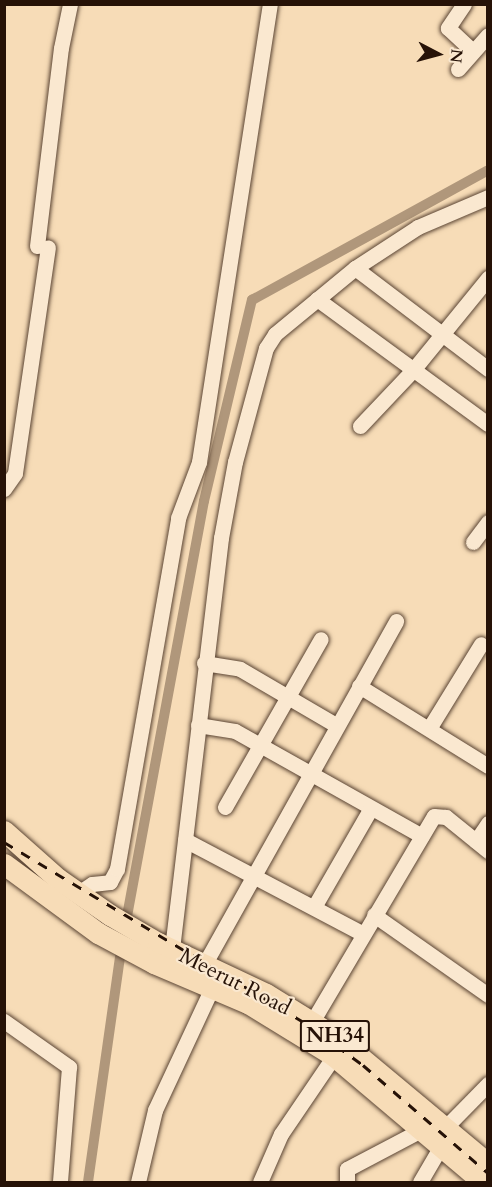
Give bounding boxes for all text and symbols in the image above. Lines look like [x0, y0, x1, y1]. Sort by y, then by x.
north arrow [408, 24, 468, 84]
text: N [444, 48, 468, 64]
street label: Meerut Road [175, 943, 295, 1021]
road number: NH34 [299, 1018, 371, 1054]

